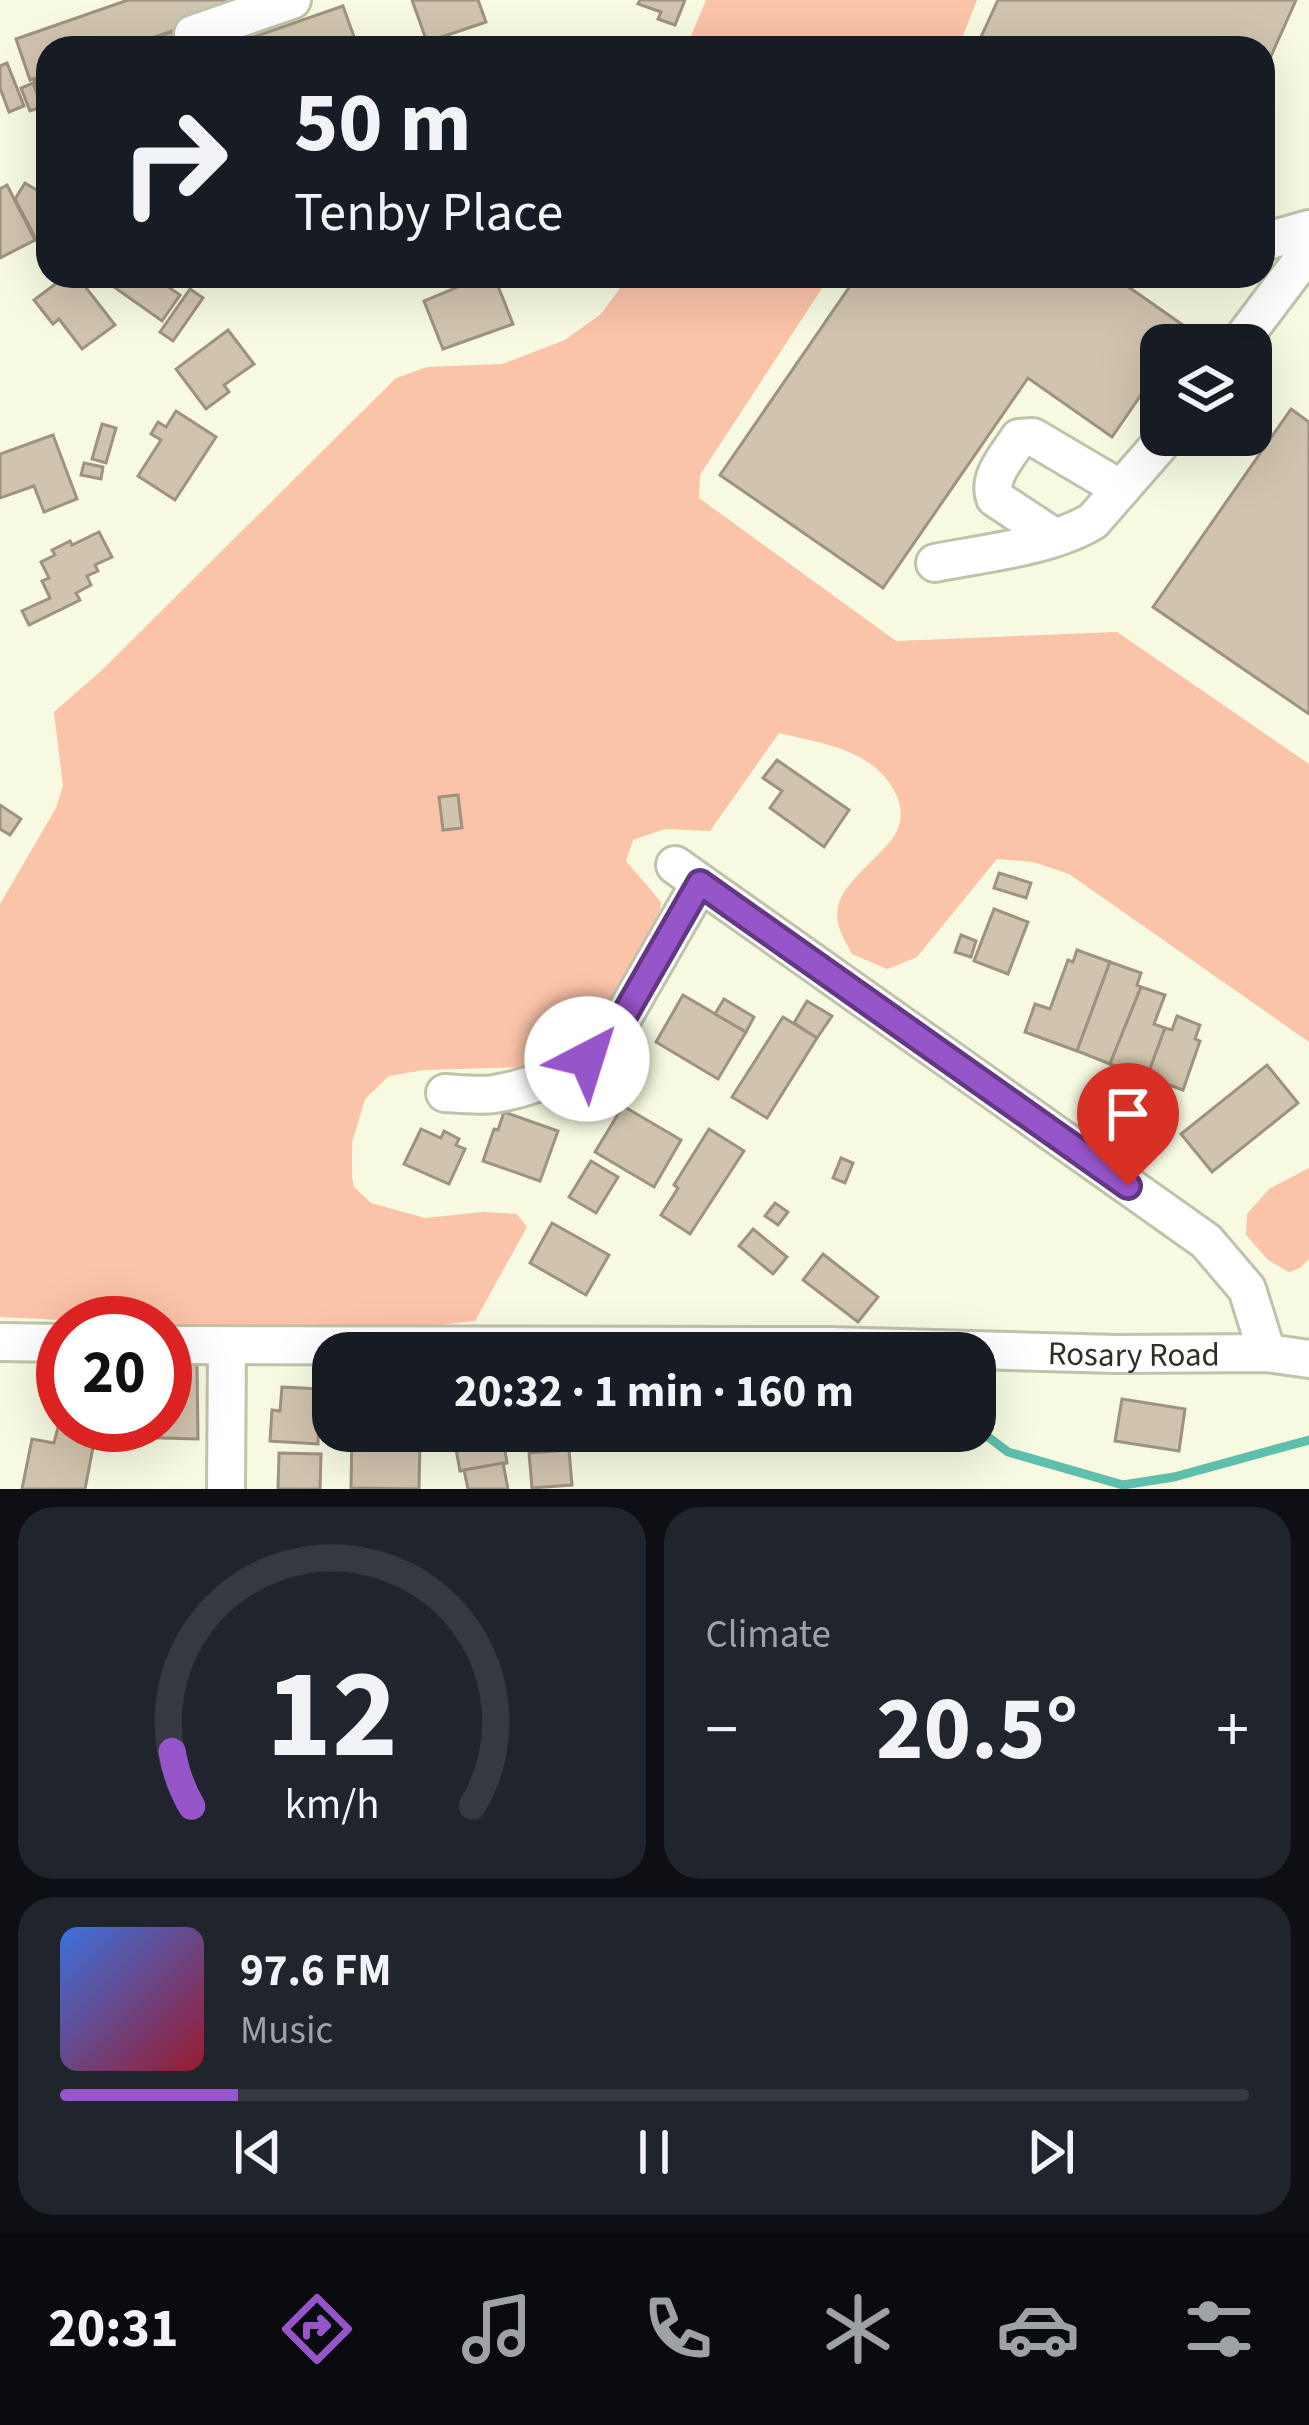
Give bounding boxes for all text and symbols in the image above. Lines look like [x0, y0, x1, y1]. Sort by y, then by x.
text: 50 m [294, 64, 472, 184]
icon: right [96, 84, 252, 240]
text: Tenby Place [294, 175, 563, 252]
map controls [1140, 324, 1272, 456]
button: layers [1140, 324, 1272, 456]
position arrow [524, 996, 650, 1122]
pin [1077, 1063, 1179, 1186]
icon: arrive [1095, 1081, 1161, 1147]
speed limit sign: 20 [36, 1296, 192, 1452]
street label: Rosary Road [1047, 1330, 1220, 1379]
text: 20:32 · 1 min · 160 m [454, 1360, 854, 1424]
text: Climate [706, 1607, 831, 1663]
text: 12 [266, 1627, 398, 1805]
text: 20.5° [876, 1666, 1078, 1794]
text: − [706, 1683, 738, 1777]
text: + [1216, 1683, 1249, 1777]
text: km/h [284, 1774, 379, 1835]
text: 97.6 FM [240, 1939, 392, 2003]
text: Music [240, 2003, 333, 2059]
icon: previous [225, 2119, 291, 2185]
icon: pause [621, 2119, 687, 2185]
icon: next [1018, 2119, 1084, 2185]
icon: directions [275, 2287, 359, 2371]
icon: music [455, 2287, 539, 2371]
icon: phone [636, 2287, 720, 2371]
icon: climate [816, 2287, 900, 2371]
icon: car [996, 2287, 1080, 2371]
icon: filters [1177, 2287, 1261, 2371]
text: 20:31 [48, 2291, 178, 2368]

